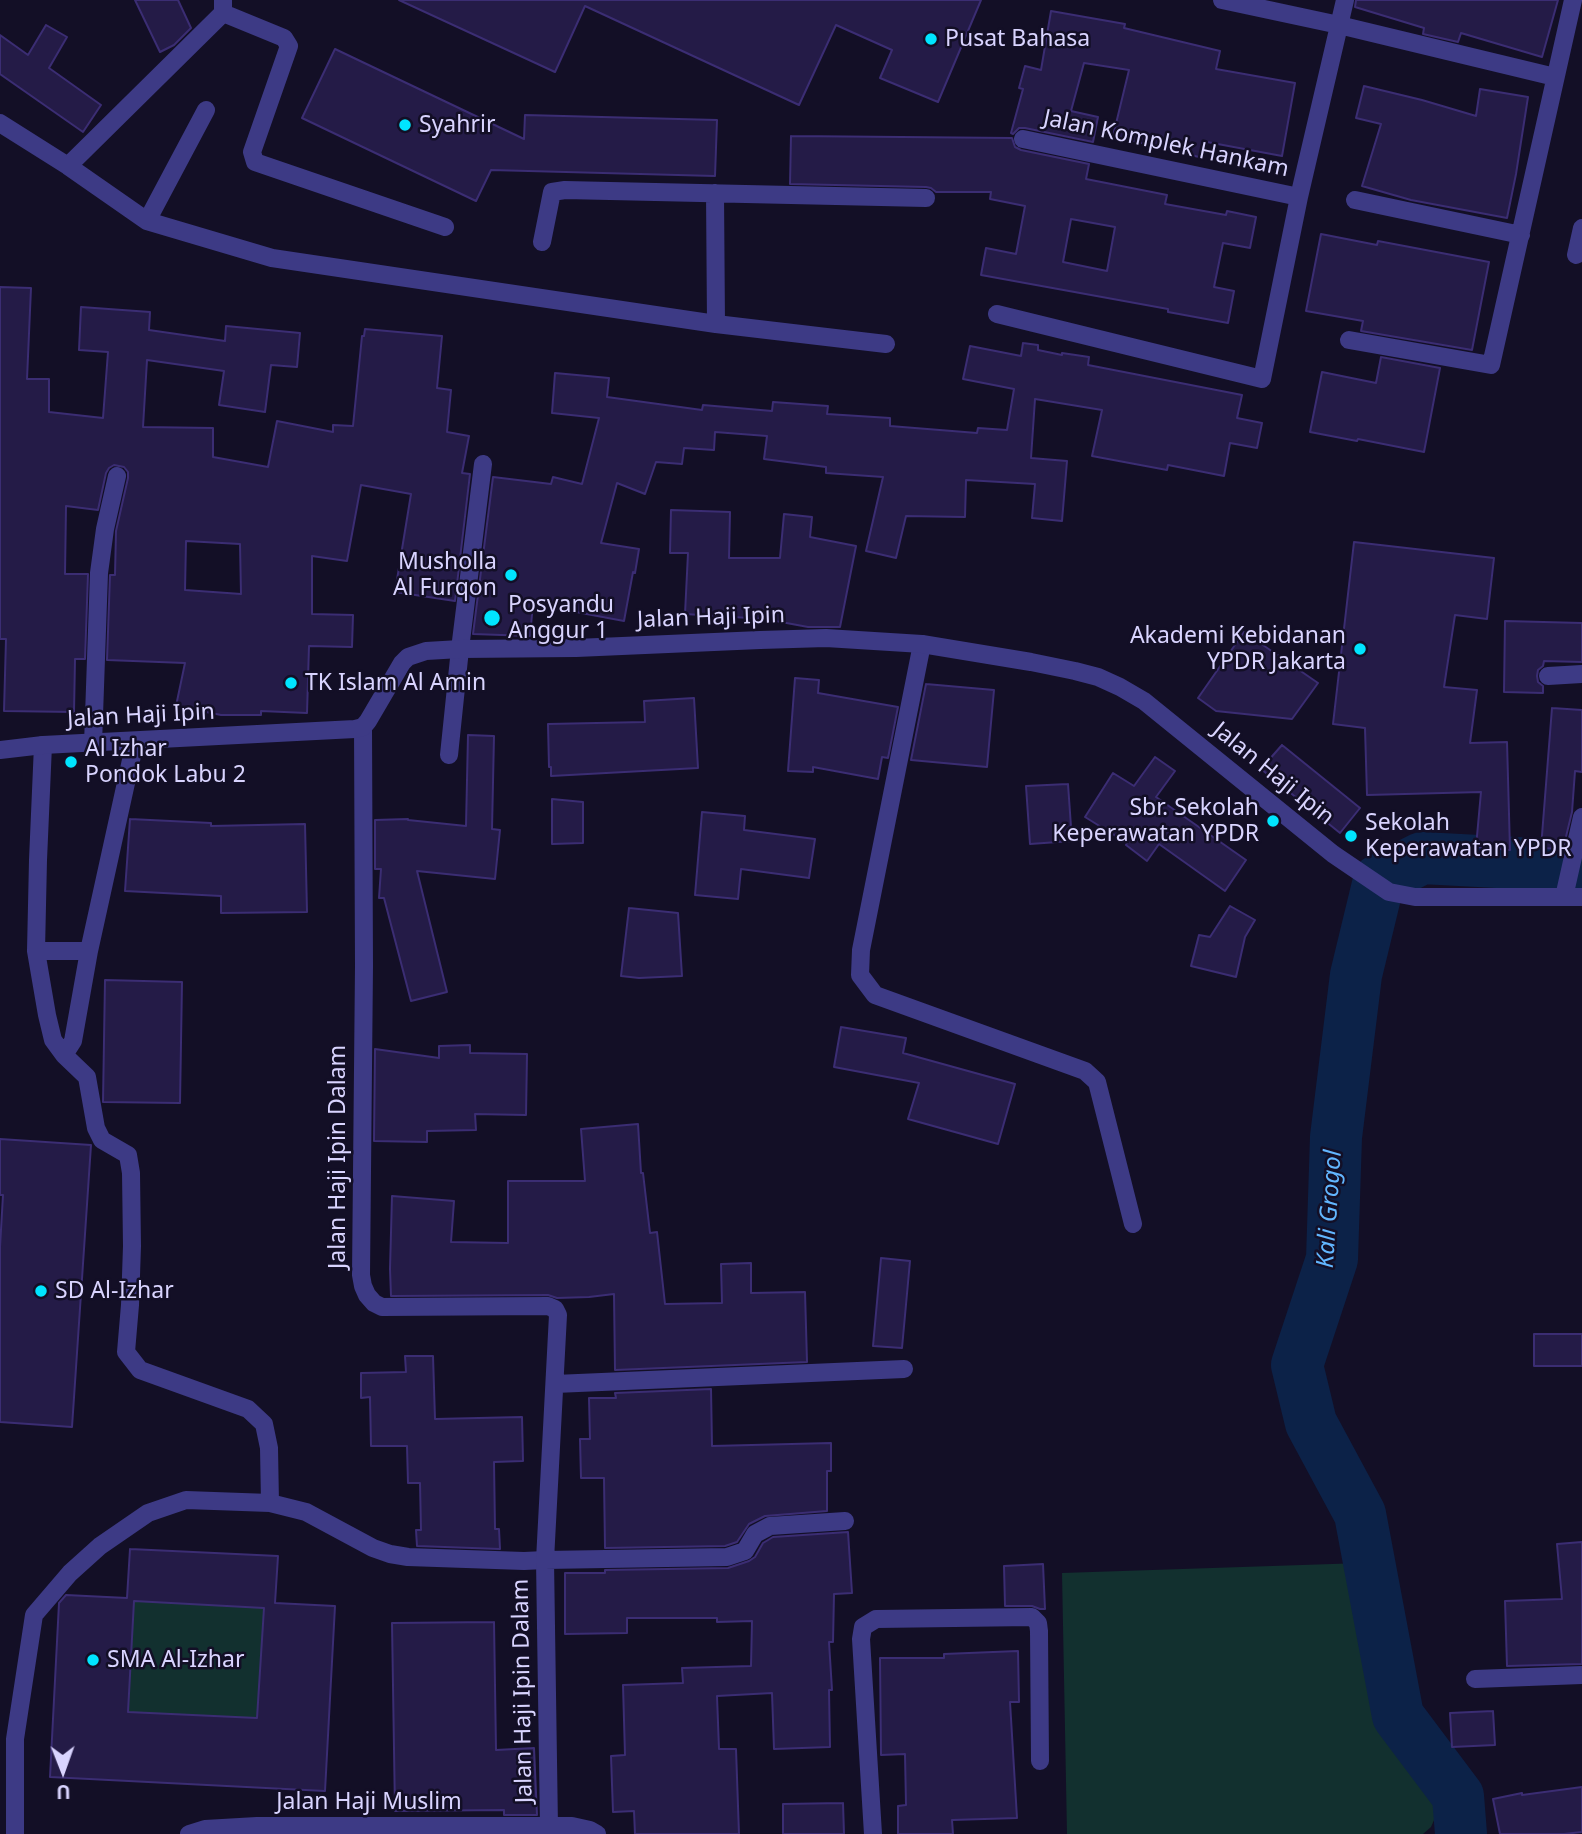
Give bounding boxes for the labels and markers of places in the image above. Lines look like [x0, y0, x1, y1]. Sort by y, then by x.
place label: Pusat Bahasa [945, 25, 1090, 53]
marker: Pusat Bahasa [923, 31, 939, 47]
place label: Syahrir [419, 111, 495, 139]
marker: Syahrir [397, 117, 413, 133]
place label: Musholla Al Furqon [393, 548, 497, 602]
marker: Musholla Al Furqon [503, 567, 519, 583]
place label: Posyandu Anggur 1 [508, 591, 614, 645]
marker: Posyandu Anggur 1 [482, 608, 502, 628]
place label: Akademi Kebidanan YPDR Jakarta [1130, 622, 1346, 676]
marker: Akademi Kebidanan YPDR Jakarta [1352, 641, 1368, 657]
place label: TK Islam Al Amin [305, 669, 486, 697]
marker: TK Islam Al Amin [283, 675, 299, 691]
place label: Al Izhar Pondok Labu 2 [85, 735, 246, 789]
marker: Al Izhar Pondok Labu 2 [63, 754, 79, 770]
place label: Sbr. Sekolah Keperawatan YPDR [1052, 794, 1259, 848]
place label: Sekolah Keperawatan YPDR [1365, 809, 1572, 863]
marker: Sbr. Sekolah Keperawatan YPDR [1265, 813, 1281, 829]
marker: Sekolah Keperawatan YPDR [1343, 828, 1359, 844]
place label: SD Al-Izhar [55, 1277, 174, 1305]
marker: SD Al-Izhar [33, 1283, 49, 1299]
place label: SMA Al-Izhar [107, 1646, 244, 1674]
marker: SMA Al-Izhar [85, 1652, 101, 1668]

